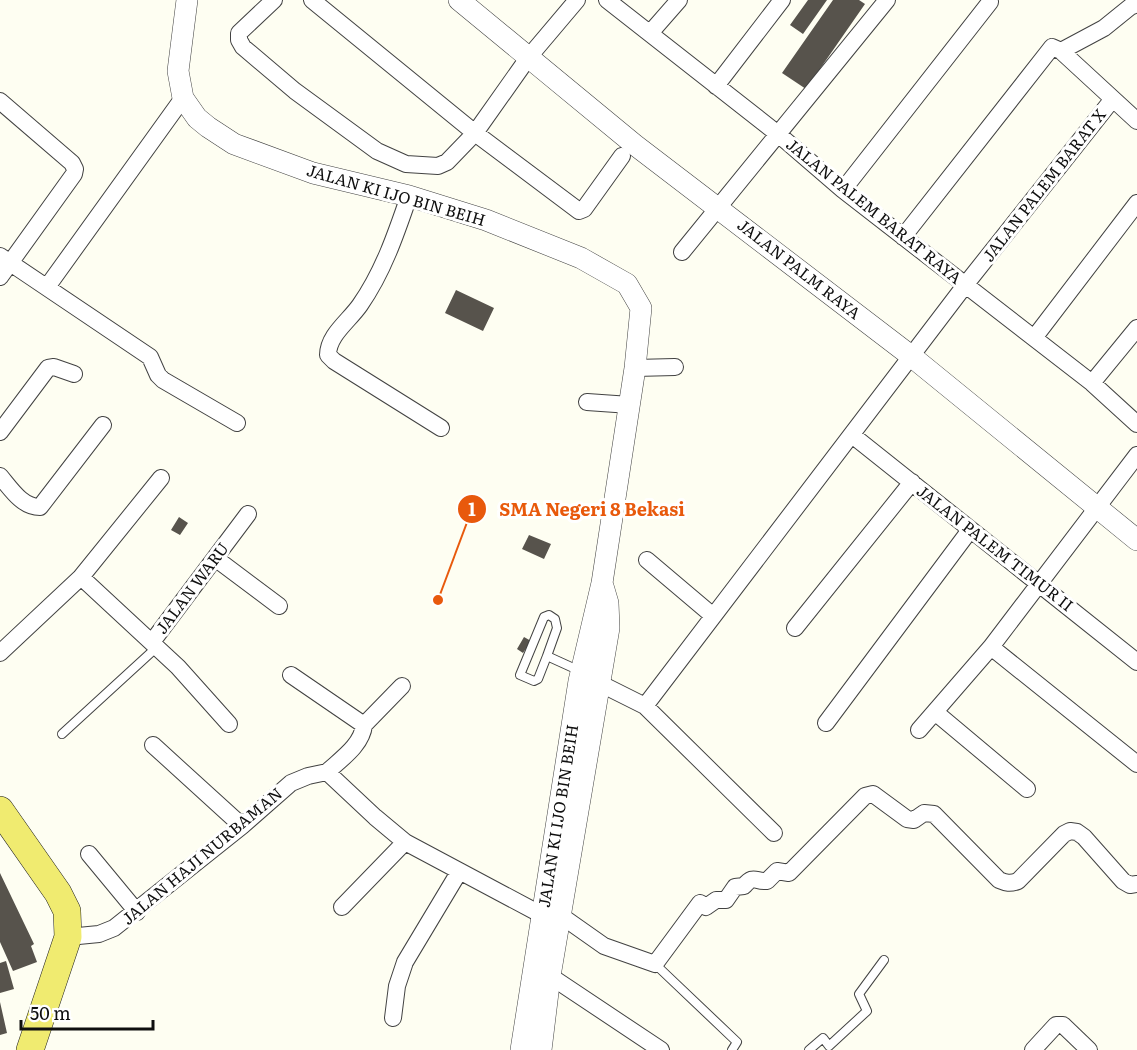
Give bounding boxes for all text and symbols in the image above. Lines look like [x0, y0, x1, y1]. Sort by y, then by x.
street label: JALAN PALEM BARAT X [976, 102, 1111, 266]
street label: JALAN PALEM BARAT RAYA [782, 132, 968, 289]
street label: JALAN KI IJO BIN BEIH [304, 157, 489, 231]
street label: JALAN PALM RAYA [733, 212, 867, 324]
street label: JALAN PALEM TIMUR II [912, 478, 1079, 616]
callout: SMA Negeri 8 Bekasi [457, 491, 697, 527]
text: 1 [468, 495, 476, 522]
text: SMA Negeri 8 Bekasi [499, 495, 685, 522]
street label: JALAN WARU [149, 537, 234, 638]
street label: JALAN KI IJO BIN BEIH [531, 723, 583, 909]
street label: JALAN HAJI NURBAMAN [116, 781, 287, 930]
scale bar [21, 993, 153, 1031]
text: 50 m [30, 999, 71, 1026]

